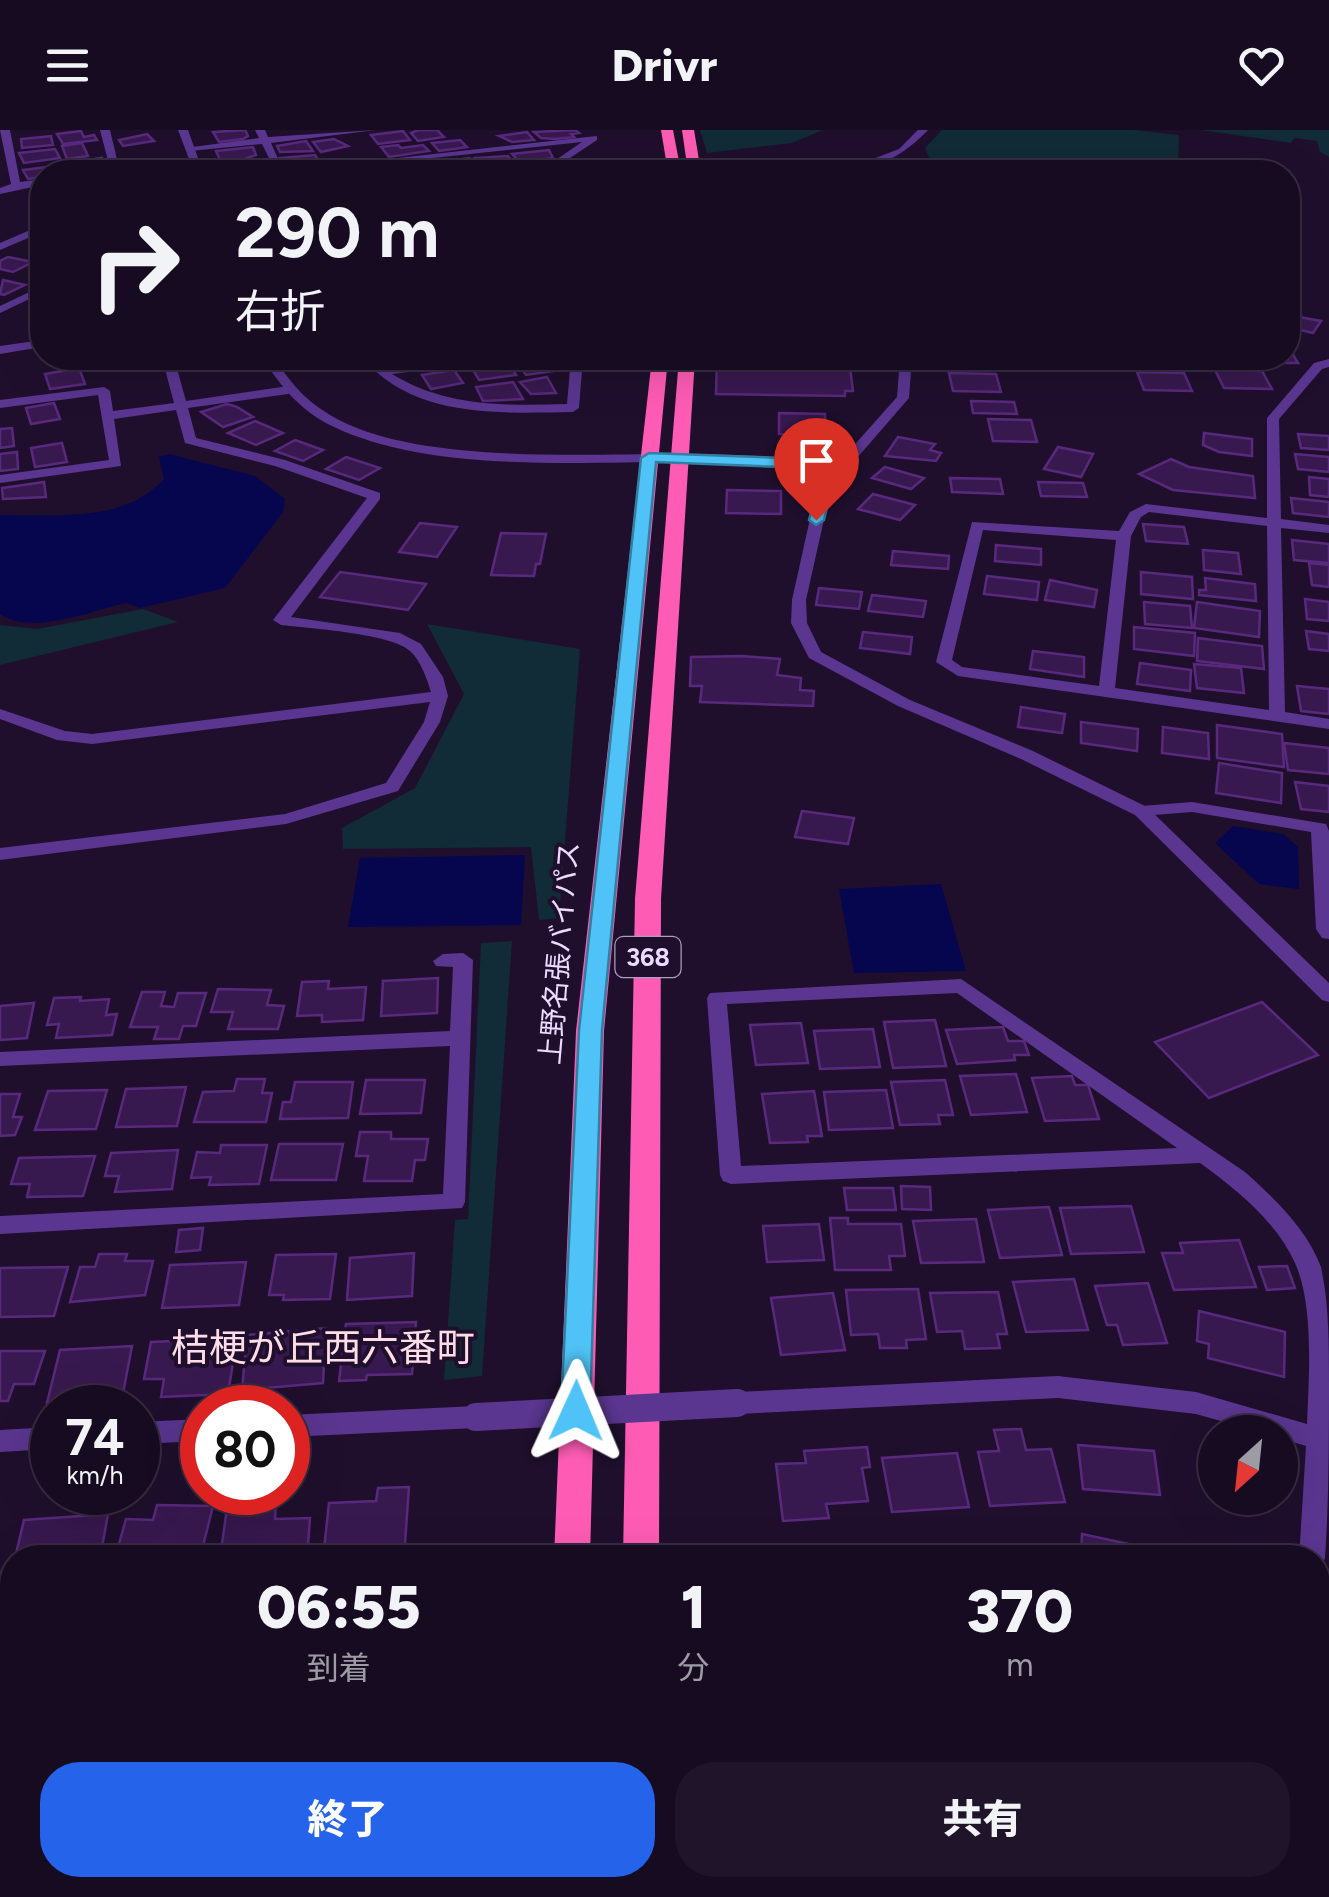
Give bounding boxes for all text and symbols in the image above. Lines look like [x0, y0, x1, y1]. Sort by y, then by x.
icon: menu [40, 38, 95, 93]
text: Drivr [612, 38, 717, 92]
icon: heart [1234, 38, 1289, 93]
text: 290 m [235, 190, 439, 275]
icon: right [70, 200, 200, 330]
text: 右折 [235, 284, 325, 338]
pin [774, 418, 859, 521]
icon: arrive [789, 433, 844, 488]
street label: 上野名張バイパス [532, 840, 586, 1066]
road number: 368 [616, 937, 680, 977]
district label: 桔梗が丘西六番町 [171, 1325, 475, 1371]
position arrow [524, 1359, 628, 1463]
speed limit sign: 80 [180, 1385, 310, 1515]
text: 74 [65, 1407, 125, 1468]
north arrow [1198, 1415, 1298, 1515]
map controls [1198, 1415, 1298, 1515]
text: km/h [66, 1460, 124, 1490]
text: 06:55 [257, 1571, 421, 1643]
text: 1 [681, 1571, 706, 1643]
text: 370 [966, 1575, 1073, 1647]
text: m [1006, 1646, 1033, 1684]
text: 到着 [307, 1649, 371, 1687]
text: 分 [678, 1649, 710, 1687]
button: 終了 [40, 1762, 655, 1877]
button: 共有 [675, 1762, 1290, 1877]

